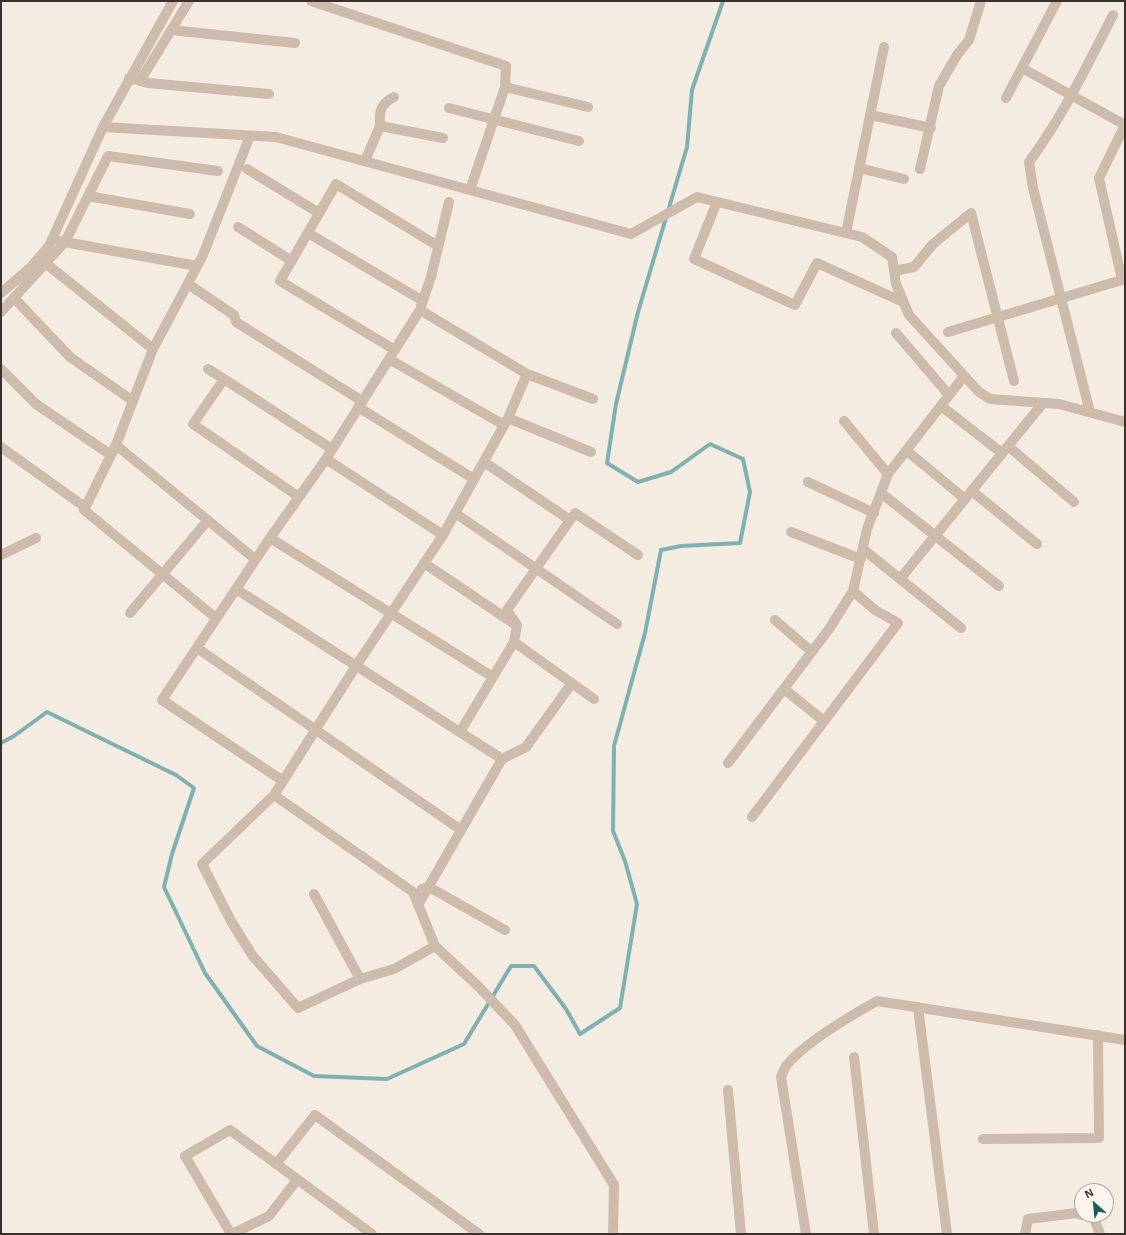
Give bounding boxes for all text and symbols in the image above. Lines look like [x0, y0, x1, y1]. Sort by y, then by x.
north arrow [1074, 1183, 1114, 1223]
text: N [1083, 1186, 1095, 1200]

